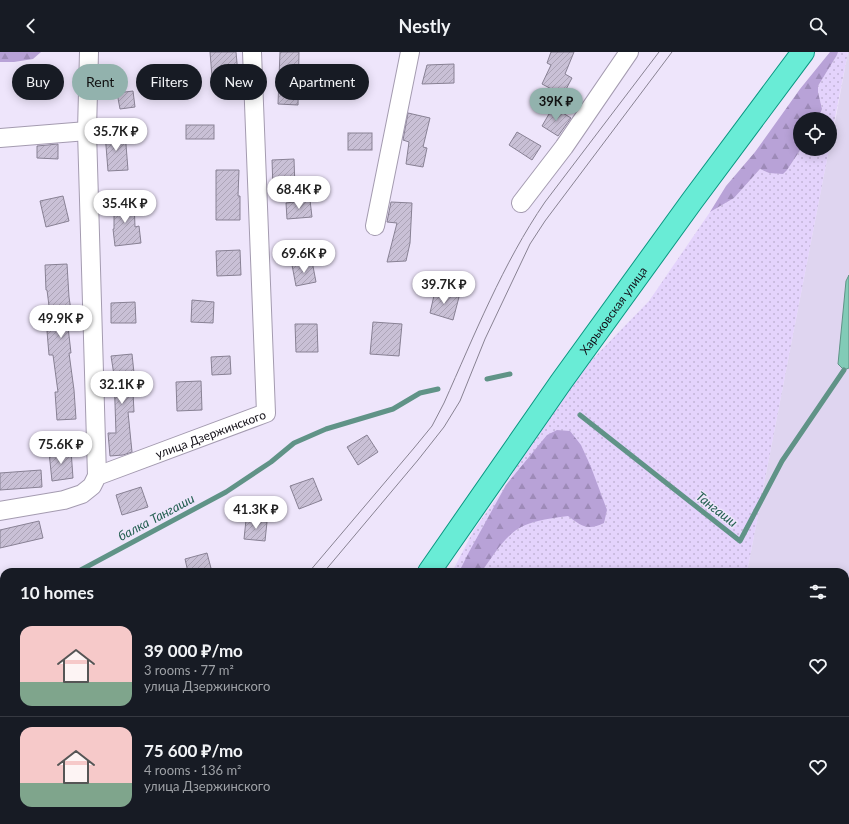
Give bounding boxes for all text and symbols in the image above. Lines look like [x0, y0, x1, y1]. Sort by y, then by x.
icon: back [20, 15, 42, 37]
text: Nestly [399, 15, 450, 37]
icon: search [807, 15, 829, 37]
chip: Buy [12, 64, 64, 100]
chip: Rent [72, 64, 128, 100]
chip: Filters [136, 64, 202, 100]
chip: New [210, 64, 267, 100]
chip: Apartment [275, 64, 369, 100]
pin: 39K ₽ [528, 88, 584, 122]
text: 39K ₽ [539, 93, 573, 109]
map controls [793, 112, 837, 156]
button: locate [793, 112, 837, 156]
pin: 35.7K ₽ [79, 118, 153, 152]
text: 35.7K ₽ [93, 123, 139, 139]
pin: 68.4K ₽ [262, 176, 336, 210]
text: 68.4K ₽ [276, 181, 322, 197]
pin: 35.4K ₽ [88, 190, 162, 224]
text: 35.4K ₽ [102, 195, 148, 211]
pin: 69.6K ₽ [267, 240, 341, 274]
text: 69.6K ₽ [281, 245, 327, 261]
street label: Харьковская улица [576, 263, 650, 357]
pin: 39.7K ₽ [407, 271, 481, 305]
text: 39.7K ₽ [421, 276, 467, 292]
pin: 49.9K ₽ [24, 305, 98, 339]
text: 49.9K ₽ [38, 310, 84, 326]
pin: 32.1K ₽ [85, 371, 159, 405]
text: 32.1K ₽ [99, 376, 145, 392]
street label: улица Дзержинского [153, 406, 268, 461]
pin: 75.6K ₽ [24, 431, 98, 465]
text: 75.6K ₽ [38, 436, 84, 452]
water label: Тангаши [693, 488, 741, 530]
water label: балка Тангаши [115, 490, 197, 544]
pin: 41.3K ₽ [219, 496, 293, 530]
text: 41.3K ₽ [233, 501, 279, 517]
icon: filters [807, 581, 829, 603]
text: 10 homes [20, 582, 94, 603]
text: 39 000 ₽/mo [144, 640, 243, 661]
icon: home [52, 642, 100, 690]
icon: heart [807, 655, 829, 677]
text: 3 rooms · 77 m² [144, 662, 234, 678]
text: улица Дзержинского [144, 678, 270, 694]
text: 75 600 ₽/mo [144, 740, 243, 761]
icon: home [52, 743, 100, 791]
icon: heart [807, 756, 829, 778]
text: 4 rooms · 136 m² [144, 762, 241, 778]
text: улица Дзержинского [144, 778, 270, 794]

